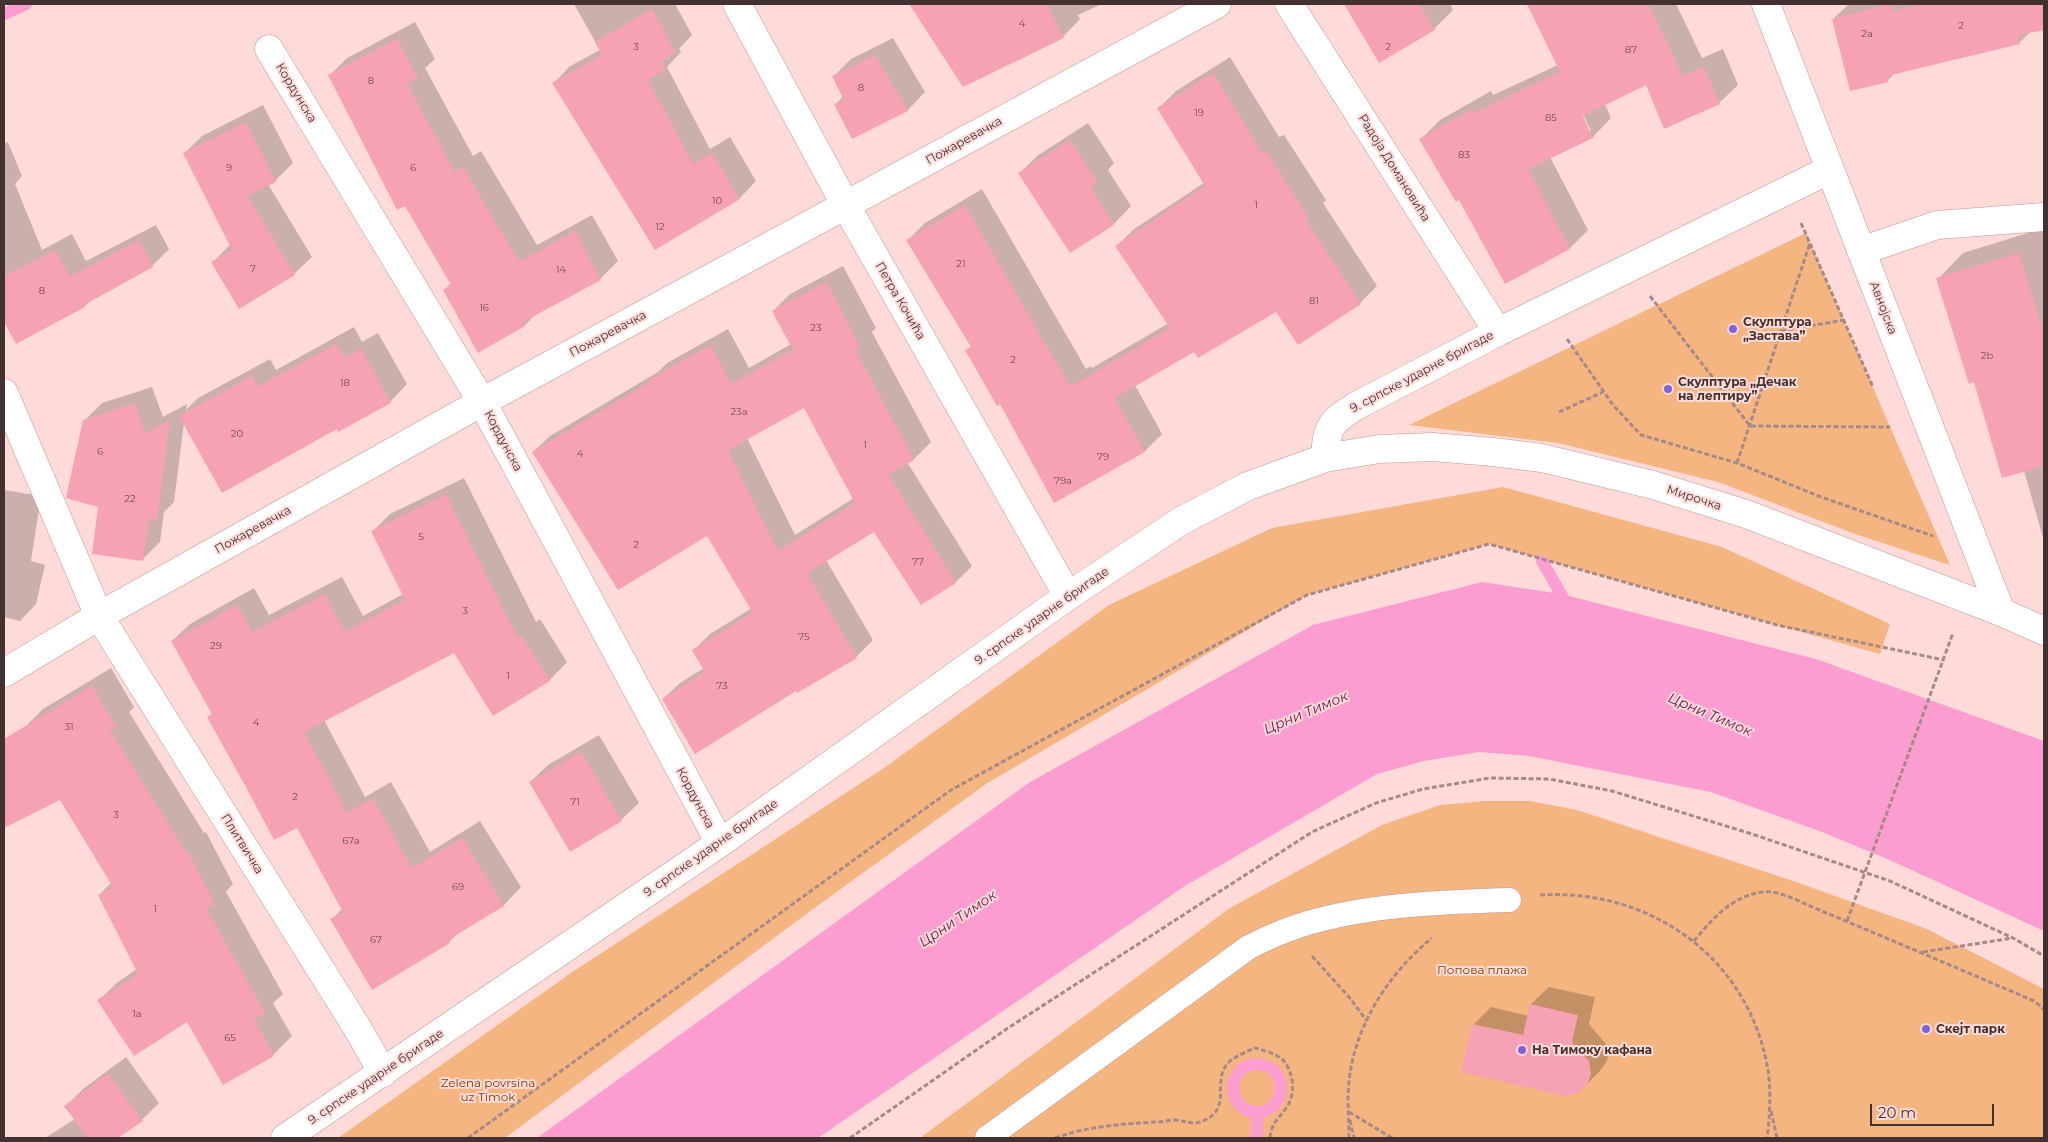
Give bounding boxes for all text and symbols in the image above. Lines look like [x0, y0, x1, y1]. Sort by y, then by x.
house number: 4 [1019, 18, 1025, 30]
house number: 2 [1958, 20, 1964, 32]
house number: 2a [1861, 28, 1873, 40]
house number: 3 [633, 41, 639, 53]
house number: 2 [1385, 41, 1391, 53]
house number: 87 [1625, 44, 1637, 56]
street label: Кордунска [273, 61, 319, 125]
house number: 8 [368, 75, 374, 87]
house number: 8 [858, 82, 864, 94]
house number: 19 [1194, 107, 1204, 119]
street label: Радоја Домановића [1355, 112, 1433, 224]
house number: 85 [1545, 112, 1557, 124]
street label: Пожаревачка [923, 114, 1005, 168]
house number: 83 [1458, 149, 1470, 161]
house number: 9 [226, 162, 232, 174]
house number: 6 [410, 162, 416, 174]
house number: 10 [712, 195, 722, 207]
house number: 1 [1254, 199, 1258, 211]
house number: 12 [655, 221, 665, 233]
house number: 21 [956, 258, 966, 270]
street label: Петра Кочића [872, 260, 928, 342]
house number: 7 [250, 263, 256, 275]
house number: 14 [556, 264, 566, 276]
street label: Авнојска [1866, 279, 1900, 337]
house number: 8 [39, 285, 45, 297]
house number: 81 [1309, 295, 1319, 307]
house number: 16 [479, 302, 489, 314]
street label: Пожаревачка [567, 308, 649, 360]
place label: Скулптура „Застава” [1743, 315, 1812, 343]
house number: 23 [810, 322, 822, 334]
marker: Скулптура „Застава” [1727, 323, 1739, 335]
street label: 9. српске ударне бригаде [1348, 328, 1496, 416]
house number: 2b [1981, 350, 1993, 362]
house number: 2 [1010, 354, 1016, 366]
place label: Скулптура „Дечак на лептиру” [1678, 375, 1796, 403]
house number: 18 [340, 377, 350, 389]
marker: Скулптура „Дечак на лептиру” [1662, 383, 1674, 395]
house number: 23a [730, 406, 748, 418]
street label: Кордунска [481, 408, 525, 474]
house number: 20 [231, 428, 243, 440]
house number: 1 [863, 439, 867, 451]
house number: 6 [97, 446, 103, 458]
house number: 4 [577, 448, 583, 460]
house number: 79 [1097, 451, 1109, 463]
house number: 79a [1054, 475, 1072, 487]
street label: Мирочка [1665, 482, 1723, 514]
house number: 22 [124, 493, 136, 505]
street label: Пожаревачка [212, 503, 294, 557]
house number: 5 [418, 531, 424, 543]
house number: 2 [633, 539, 639, 551]
house number: 77 [912, 556, 924, 568]
street label: 9. српске ударне бригаде [972, 564, 1112, 668]
house number: 3 [462, 605, 468, 617]
house number: 75 [798, 631, 810, 643]
house number: 29 [210, 640, 222, 652]
house number: 1 [506, 670, 510, 682]
house number: 73 [716, 680, 728, 692]
water label: Црни Тимок [1261, 688, 1351, 738]
water label: Црни Тимок [1665, 690, 1755, 740]
house number: 4 [253, 717, 259, 729]
house number: 31 [64, 721, 74, 733]
street label: Кордунска [673, 765, 717, 831]
house number: 2 [292, 791, 298, 803]
house number: 71 [570, 796, 580, 808]
street label: 9. српске ударне бригаде [641, 796, 781, 900]
house number: 3 [113, 809, 119, 821]
street label: Плитвичка [218, 811, 266, 877]
house number: 67a [342, 835, 360, 847]
house number: 69 [452, 881, 464, 893]
water label: Црни Тимок [916, 887, 1000, 951]
house number: 1 [153, 903, 157, 915]
house number: 67 [370, 934, 382, 946]
park label: Попова плажа [1437, 963, 1527, 977]
house number: 1a [132, 1008, 142, 1020]
place label: Скејт парк [1936, 1022, 2005, 1036]
marker: Скејт парк [1920, 1023, 1932, 1035]
street label: 9. српске ударне бригаде [305, 1026, 447, 1128]
house number: 65 [224, 1032, 236, 1044]
place label: На Тимоку кафана [1532, 1043, 1652, 1057]
marker: На Тимоку кафана [1516, 1044, 1528, 1056]
park label: Zelena povrsina uz Timok [441, 1076, 535, 1104]
scale bar [1873, 1094, 1997, 1126]
text: 20 m [1878, 1103, 1916, 1122]

